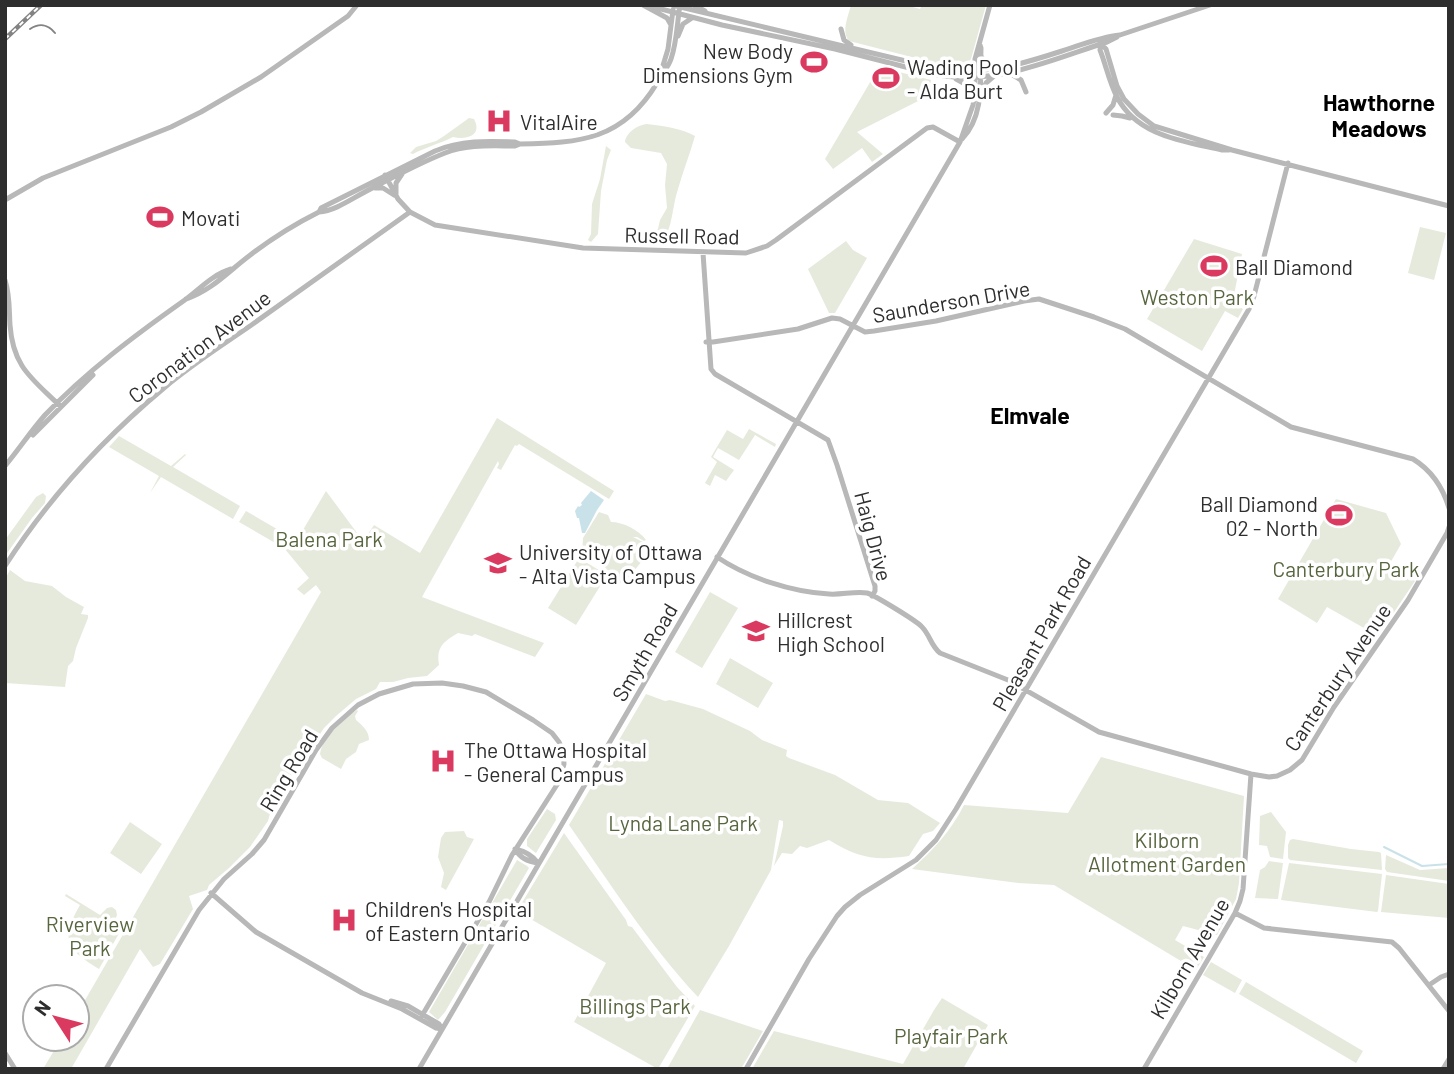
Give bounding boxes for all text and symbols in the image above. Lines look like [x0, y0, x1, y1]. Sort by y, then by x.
place label: New Body Dimensions Gym [642, 38, 793, 87]
sports icon: New Body Dimensions Gym [799, 47, 829, 77]
place label: Wading Pool - Alda Burt [907, 54, 1019, 103]
sports icon: Wading Pool - Alda Burt [871, 63, 901, 93]
district label: Hawthorne Meadows [1323, 88, 1435, 142]
hospital icon: VitalAire [484, 106, 514, 136]
place label: VitalAire [520, 109, 598, 134]
sports icon: Movati [145, 202, 175, 232]
place label: Movati [181, 205, 240, 230]
street label: Russell Road [624, 221, 740, 249]
sports icon: Ball Diamond [1199, 251, 1229, 281]
place label: Ball Diamond [1235, 254, 1353, 279]
street label: Saunderson Drive [870, 275, 1032, 327]
street label: Coronation Avenue [123, 284, 275, 408]
park label: Weston Park [1140, 284, 1254, 309]
district label: Elmvale [990, 401, 1070, 429]
street label: Haig Drive [850, 488, 898, 584]
place label: Ball Diamond 02 - North [1200, 491, 1318, 540]
sports icon: Ball Diamond 02 - North [1324, 500, 1354, 530]
park label: Balena Park [275, 526, 383, 551]
place label: University of Ottawa - Alta Vista Campus [519, 539, 702, 588]
school or university icon: University of Ottawa - Alta Vista Campus [483, 548, 513, 578]
street label: Pleasant Park Road [986, 551, 1096, 715]
park label: Canterbury Park [1273, 556, 1419, 581]
street label: Smyth Road [606, 599, 682, 705]
street label: Canterbury Avenue [1278, 599, 1396, 755]
place label: Hillcrest High School [777, 607, 885, 656]
school or university icon: Hillcrest High School [741, 616, 771, 646]
street label: Ring Road [254, 724, 322, 816]
place label: The Ottawa Hospital - General Campus [464, 737, 647, 786]
hospital icon: The Ottawa Hospital - General Campus [428, 746, 458, 776]
park label: Lynda Lane Park [608, 810, 758, 835]
park label: Kilborn Allotment Garden [1088, 827, 1246, 876]
street label: Kilborn Avenue [1144, 893, 1234, 1023]
place label: Children's Hospital of Eastern Ontario [365, 896, 532, 945]
hospital icon: Children's Hospital of Eastern Ontario [329, 905, 359, 935]
park label: Riverview Park [46, 911, 134, 960]
north arrow [21, 983, 91, 1053]
park label: Billings Park [579, 993, 691, 1018]
text: N [29, 996, 55, 1020]
park label: Playfair Park [894, 1023, 1008, 1048]

